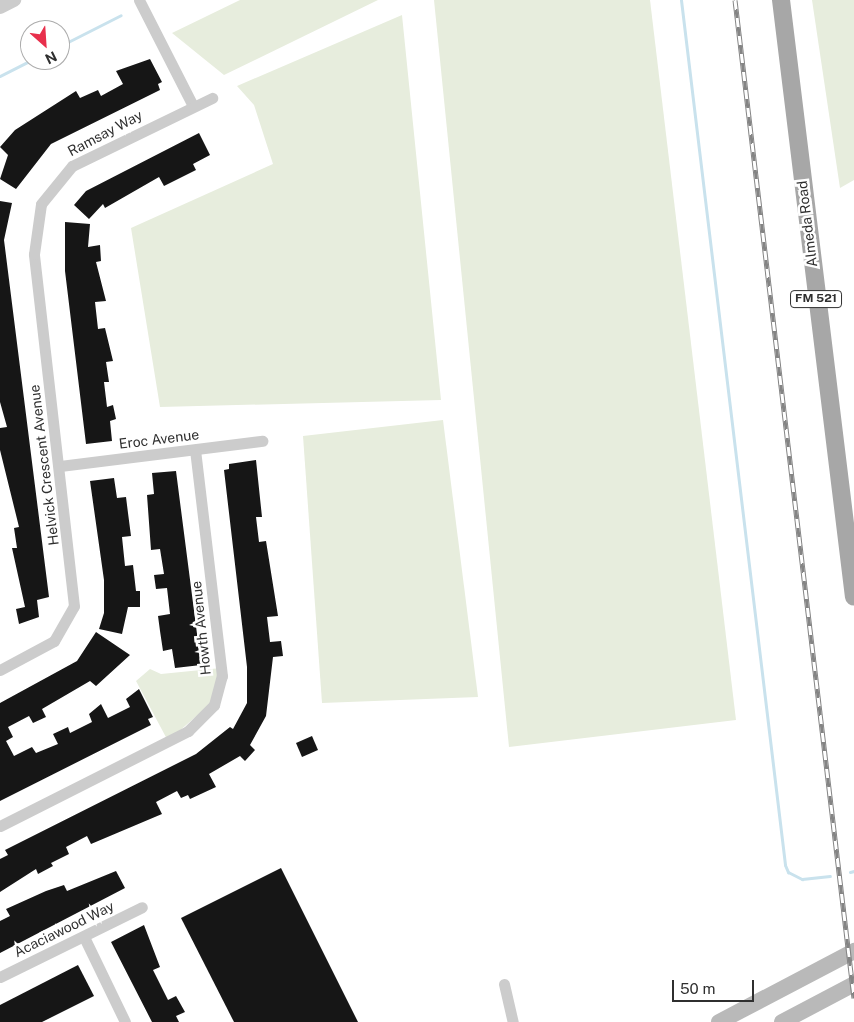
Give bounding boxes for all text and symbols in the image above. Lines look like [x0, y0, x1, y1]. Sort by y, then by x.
north arrow [20, 20, 70, 70]
text: N [43, 48, 60, 67]
street label: Ramsay Way [65, 106, 145, 160]
street label: Almeda Road [793, 180, 821, 268]
road number: FM 521 [790, 290, 842, 308]
street label: Helvick Crescent Avenue [26, 384, 62, 546]
street label: Eroc Avenue [118, 426, 200, 452]
street label: Howth Avenue [188, 580, 214, 676]
street label: Acaciawood Way [11, 897, 117, 961]
scale bar [674, 970, 756, 1002]
text: 50 m [680, 980, 715, 997]

